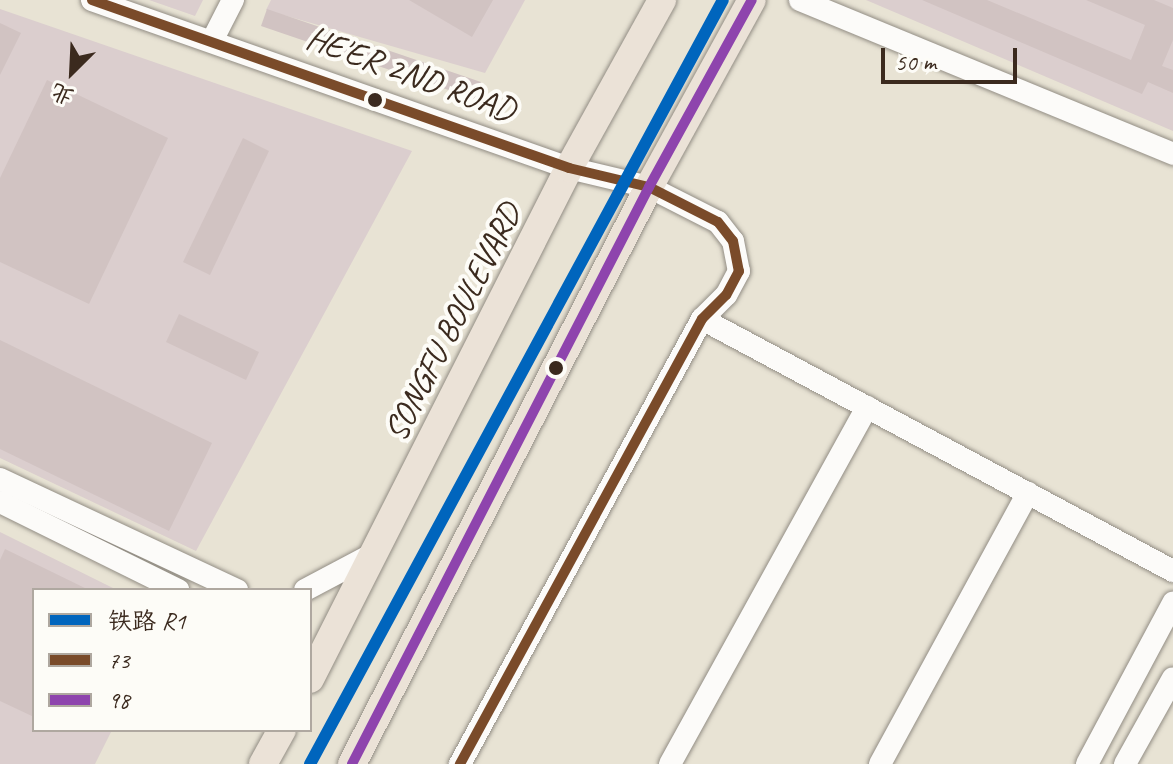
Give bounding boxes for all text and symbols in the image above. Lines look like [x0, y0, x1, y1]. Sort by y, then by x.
street label: HE'ER 2ND ROAD [300, 16, 522, 130]
north arrow [32, 32, 112, 112]
scale bar [885, 32, 1021, 82]
text: 50 m [895, 47, 936, 77]
text: 北 [46, 77, 78, 111]
unlabelled marker [367, 92, 383, 108]
street label: SONGFU BOULEVARD [374, 196, 530, 448]
unlabelled marker [548, 360, 564, 376]
legend [32, 588, 312, 732]
text: 铁路 R1 [108, 606, 186, 636]
text: 73 [108, 645, 130, 675]
text: 98 [108, 685, 130, 715]

